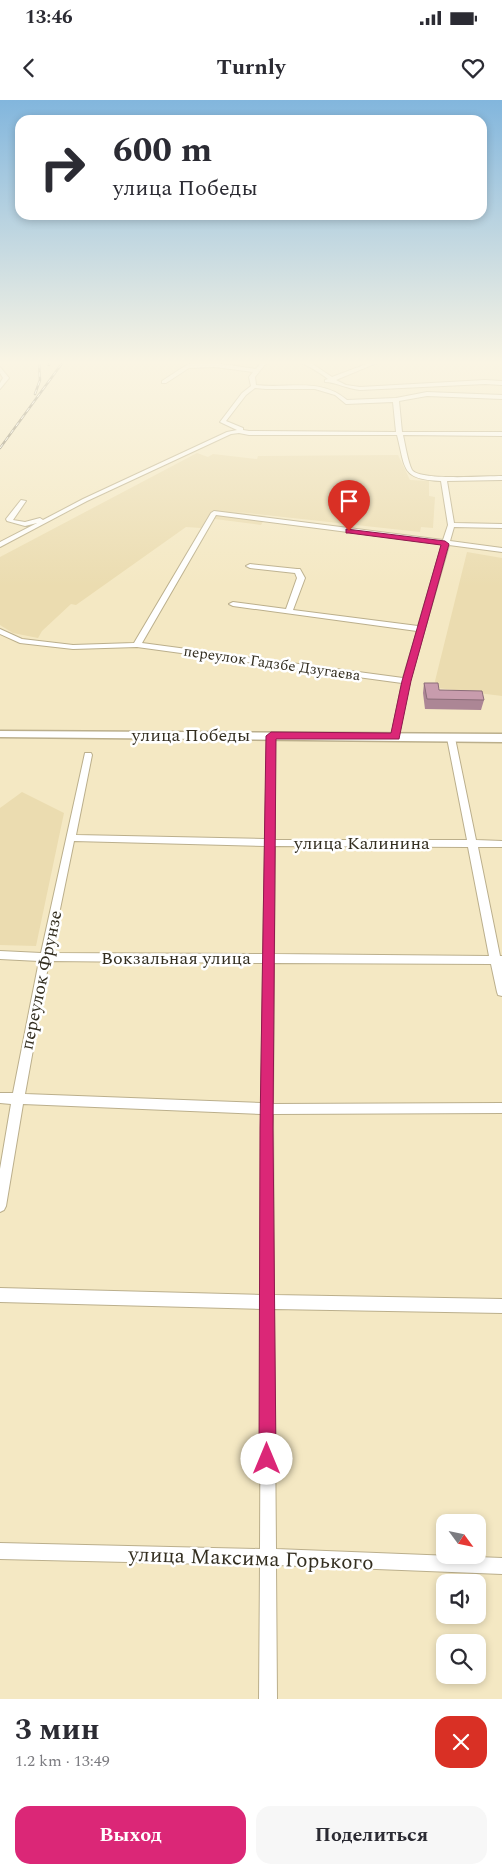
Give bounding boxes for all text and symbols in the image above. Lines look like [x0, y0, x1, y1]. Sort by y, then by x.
text: 13:46 [25, 3, 73, 32]
text: Turnly [217, 51, 285, 84]
icon: back [15, 54, 43, 82]
icon: heart [459, 54, 487, 82]
text: 600 m [113, 124, 212, 177]
icon: right [30, 135, 95, 200]
text: улица Победы [113, 172, 258, 205]
pin [328, 480, 370, 531]
icon: arrive [335, 487, 363, 515]
street label: переулок Гадзбе Дзугаева [182, 640, 363, 687]
street label: улица Победы [131, 722, 250, 749]
street label: улица Калинина [293, 830, 430, 857]
street label: переулок Фрунзе [14, 908, 69, 1052]
street label: Вокзальная улица [101, 945, 251, 972]
position arrow [240, 1432, 292, 1484]
north arrow [436, 1514, 486, 1564]
map controls [436, 1514, 486, 1684]
street label: улица Максима Горького [127, 1539, 374, 1579]
button: sound [436, 1574, 486, 1624]
button: search [436, 1634, 486, 1684]
text: 3 мин [15, 1707, 100, 1753]
button: close [435, 1716, 487, 1768]
text: 1.2 km · 13:49 [15, 1749, 110, 1773]
button: Выход [15, 1806, 246, 1864]
button: Поделиться [256, 1806, 487, 1864]

